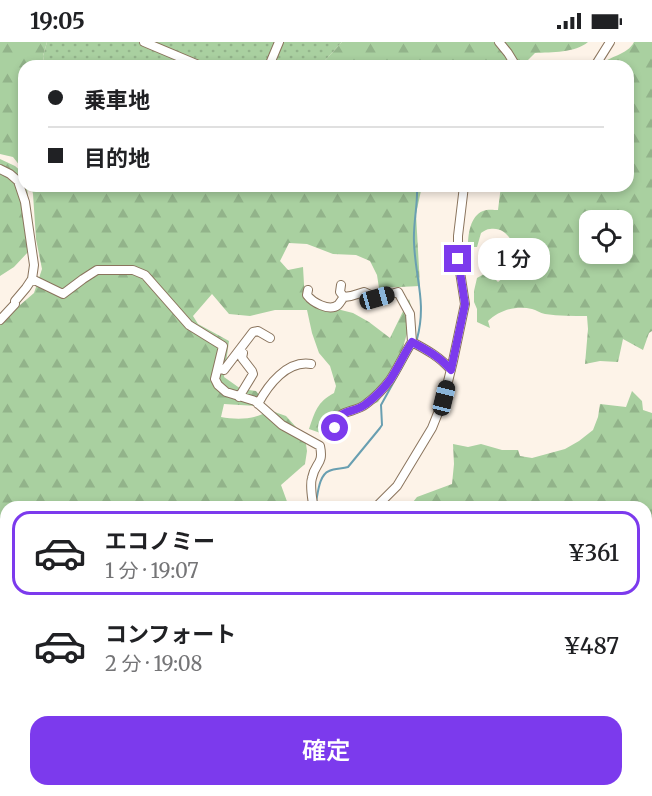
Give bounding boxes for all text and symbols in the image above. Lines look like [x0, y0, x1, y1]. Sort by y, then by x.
text: 19:05 [30, 7, 85, 35]
text: 乗車地 [84, 86, 150, 114]
text: 目的地 [84, 144, 150, 172]
map controls [579, 210, 633, 264]
button: locate [579, 210, 633, 264]
callout: 1 分 [479, 238, 551, 280]
route end [444, 245, 471, 272]
text: 1 分 [497, 246, 531, 271]
car [357, 284, 397, 312]
car [431, 378, 457, 418]
route start [321, 414, 348, 441]
icon: car [33, 526, 87, 580]
text: エコノミー [105, 527, 215, 555]
text: ¥361 [568, 539, 619, 567]
text: 1 分 · 19:07 [105, 558, 199, 583]
icon: car [33, 619, 87, 673]
text: コンフォート [105, 620, 236, 648]
text: ¥487 [564, 632, 619, 660]
text: 2 分 · 19:08 [105, 651, 203, 676]
button: 確定 [30, 716, 622, 785]

